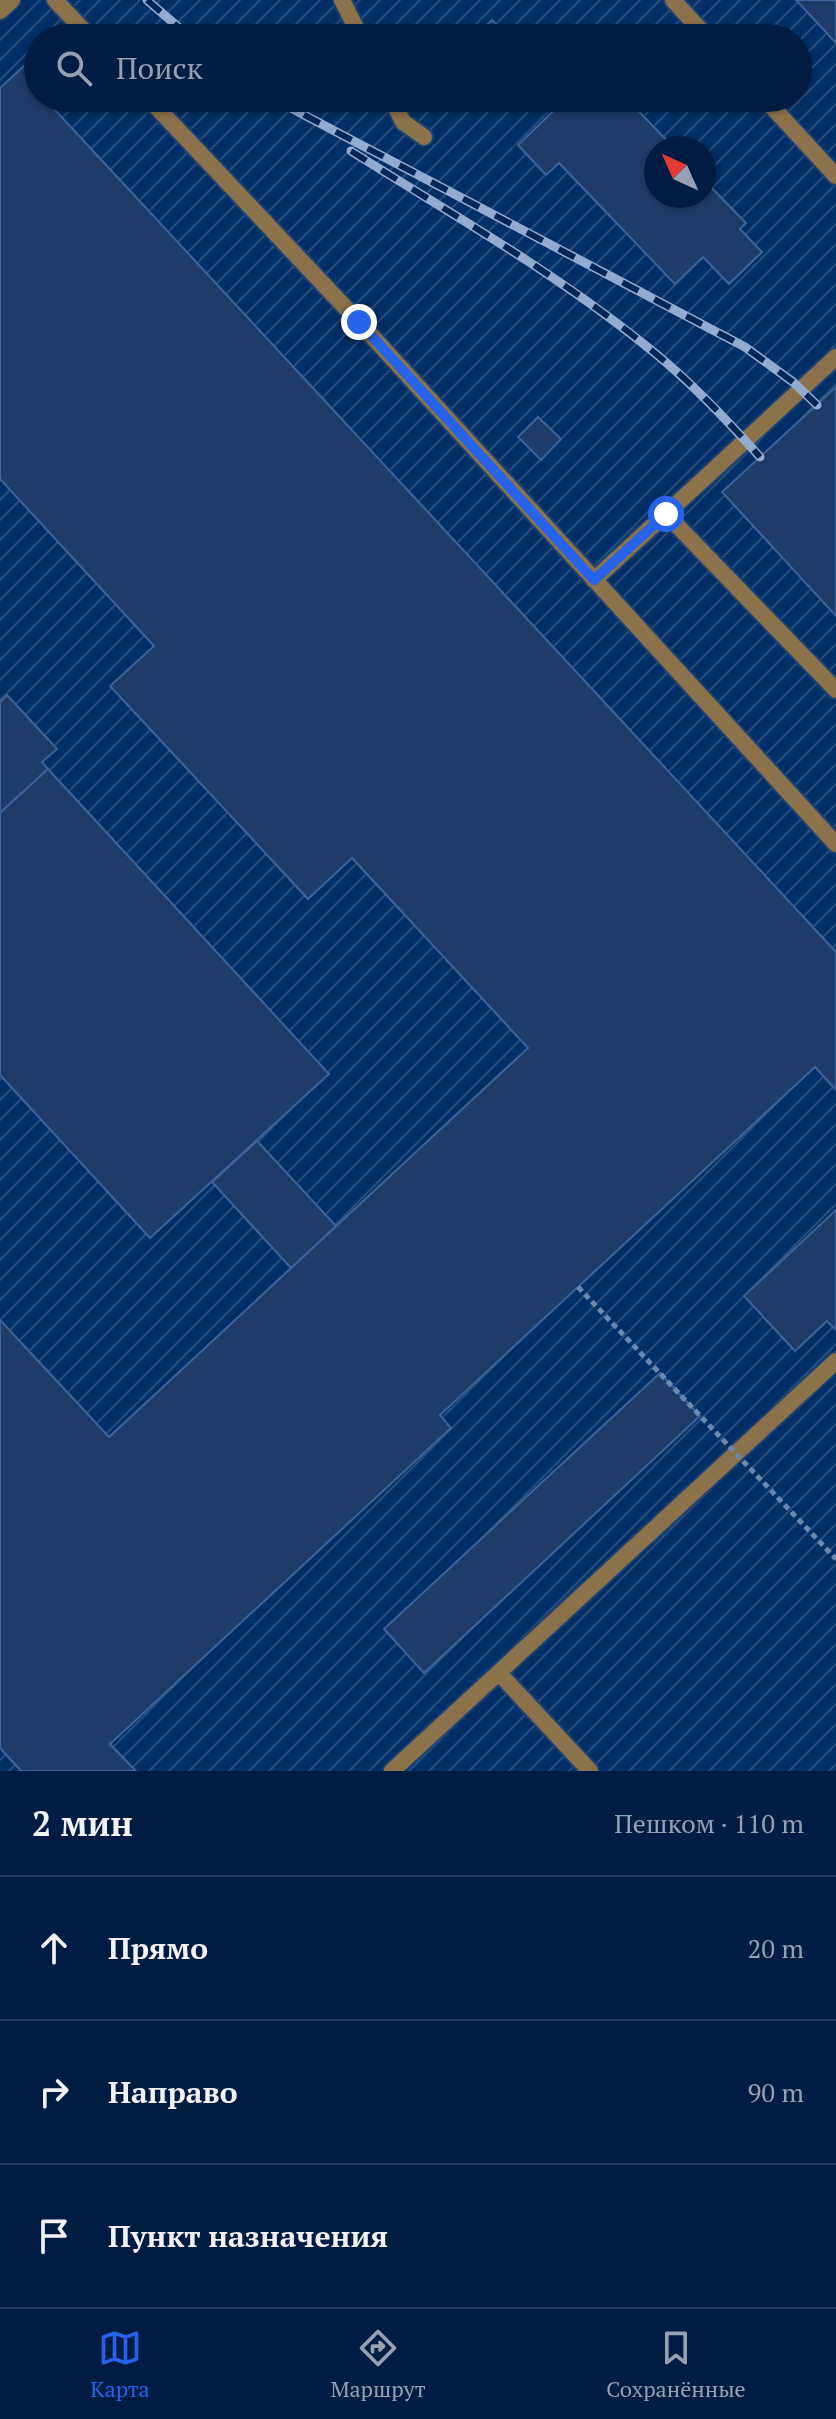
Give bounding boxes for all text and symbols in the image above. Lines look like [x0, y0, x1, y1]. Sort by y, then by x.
search box [24, 24, 812, 112]
icon: search [52, 46, 96, 90]
text: Поиск [116, 48, 203, 88]
north arrow [644, 136, 716, 208]
route end [341, 304, 377, 340]
route start [648, 496, 684, 532]
text: 2 мин [32, 1801, 133, 1846]
text: Пешком · 110 m [614, 1806, 804, 1840]
icon: ahead [32, 1926, 76, 1970]
text: Прямо [108, 1928, 208, 1968]
text: 20 m [748, 1931, 804, 1965]
icon: right [32, 2070, 76, 2114]
text: Направо [108, 2072, 238, 2112]
text: 90 m [748, 2075, 804, 2109]
icon: arrive [32, 2214, 76, 2258]
text: Пункт назначения [108, 2216, 388, 2256]
tab: Карта [90, 2326, 150, 2403]
tab: Маршрут [330, 2326, 426, 2403]
tab: Сохранённые [606, 2326, 746, 2403]

